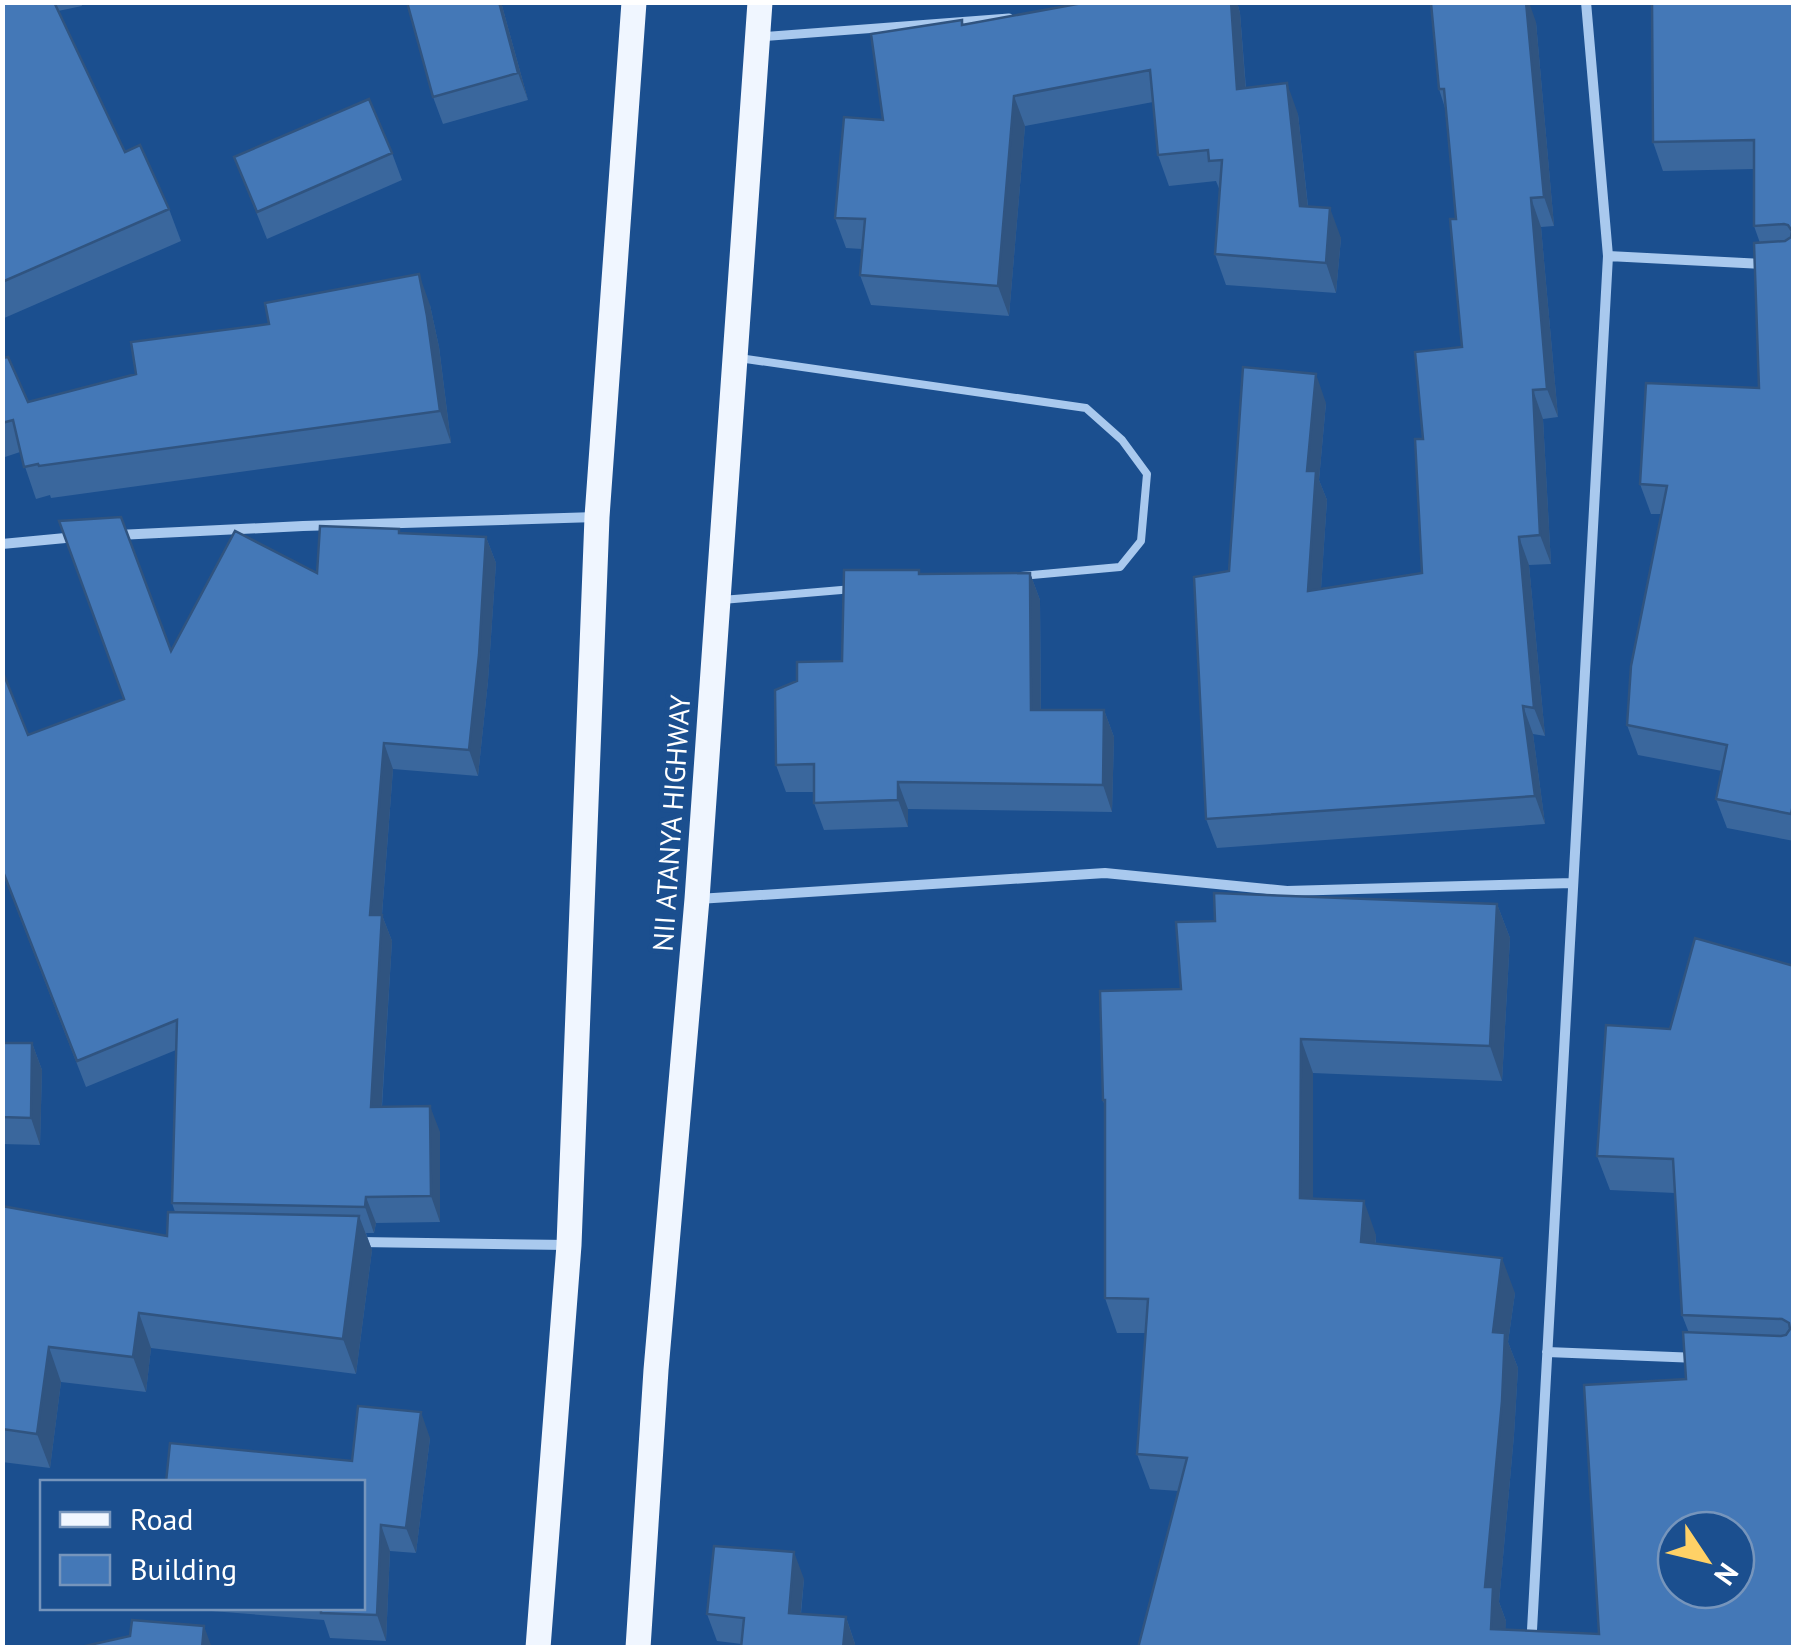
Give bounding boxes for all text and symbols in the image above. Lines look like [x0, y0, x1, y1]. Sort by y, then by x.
street label: NII ATANYA HIGHWAY [644, 693, 698, 952]
legend [40, 1480, 365, 1610]
text: Road [130, 1499, 194, 1538]
north arrow [1656, 1510, 1756, 1610]
text: Building [130, 1549, 237, 1588]
text: N [1706, 1556, 1747, 1593]

